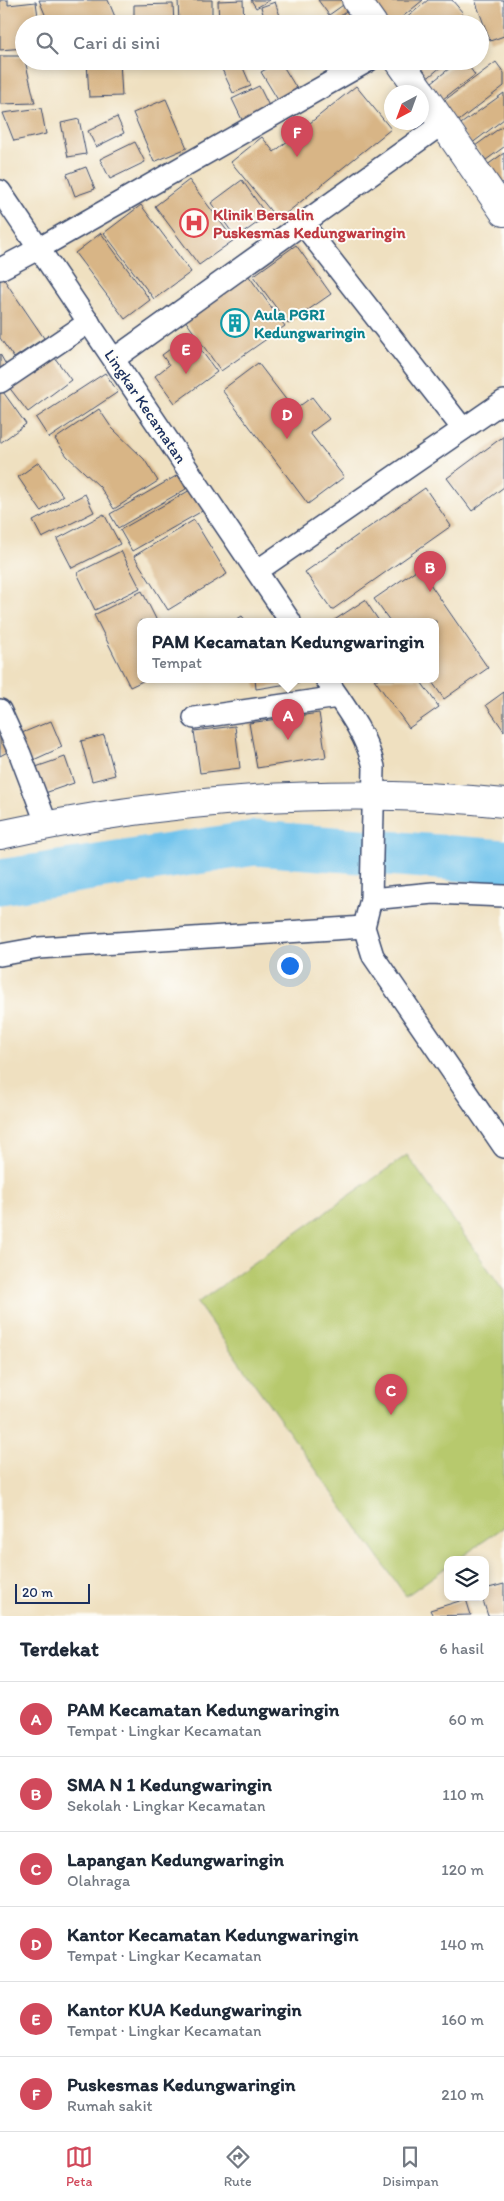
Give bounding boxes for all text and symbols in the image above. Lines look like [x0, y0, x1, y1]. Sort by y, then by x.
search box [15, 15, 489, 70]
icon: search [33, 29, 61, 57]
text: Cari di sini [73, 31, 160, 54]
north arrow [384, 85, 429, 130]
pin: F [281, 116, 313, 157]
place label: Klinik Bersalin Puskesmas Kedungwaringin [213, 205, 406, 243]
hospital icon: Klinik Bersalin Puskesmas Kedungwaringin [179, 208, 209, 238]
place label: Aula PGRI Kedungwaringin [253, 305, 366, 343]
building icon: Aula PGRI Kedungwaringin [220, 308, 250, 338]
pin: E [170, 333, 202, 374]
street label: Lingkar Kecamatan [100, 346, 191, 467]
pin: D [271, 398, 303, 439]
pin: B [414, 551, 446, 592]
popup [137, 618, 439, 683]
text: PAM Kecamatan Kedungwaringin [152, 630, 424, 653]
text: Tempat [152, 653, 202, 672]
pin: A [272, 699, 304, 740]
your location [277, 953, 303, 979]
pin: C [375, 1374, 407, 1415]
map controls [444, 1556, 489, 1601]
button: layers [444, 1556, 489, 1601]
scale bar [15, 1581, 90, 1604]
text: 20 m [22, 1584, 53, 1601]
text: Terdekat [20, 1636, 99, 1661]
text: 6 hasil [439, 1639, 484, 1658]
text: PAM Kecamatan Kedungwaringin [67, 1698, 339, 1721]
text: A [31, 1710, 41, 1729]
text: 60 m [449, 1710, 484, 1729]
text: Tempat · Lingkar Kecamatan [67, 1721, 261, 1740]
text: SMA N 1 Kedungwaringin [67, 1773, 272, 1796]
text: B [31, 1785, 41, 1804]
text: 110 m [442, 1785, 484, 1804]
text: Sekolah · Lingkar Kecamatan [67, 1796, 266, 1815]
text: Lapangan Kedungwaringin [67, 1848, 284, 1871]
text: C [31, 1860, 41, 1879]
text: 120 m [441, 1860, 484, 1879]
text: Olahraga [67, 1871, 130, 1890]
text: Kantor Kecamatan Kedungwaringin [67, 1923, 359, 1946]
text: D [31, 1935, 41, 1954]
text: 140 m [440, 1935, 484, 1954]
text: Tempat · Lingkar Kecamatan [67, 1946, 261, 1965]
text: Kantor KUA Kedungwaringin [67, 1998, 302, 2021]
text: E [32, 2010, 40, 2029]
text: 160 m [441, 2010, 484, 2029]
text: Tempat · Lingkar Kecamatan [67, 2021, 261, 2040]
text: Puskesmas Kedungwaringin [67, 2073, 296, 2096]
text: F [32, 2085, 40, 2104]
text: 210 m [441, 2085, 484, 2104]
text: Rumah sakit [67, 2096, 152, 2115]
tab: Peta [65, 2143, 93, 2190]
tab: Rute [224, 2143, 252, 2190]
tab: Disimpan [382, 2143, 439, 2190]

